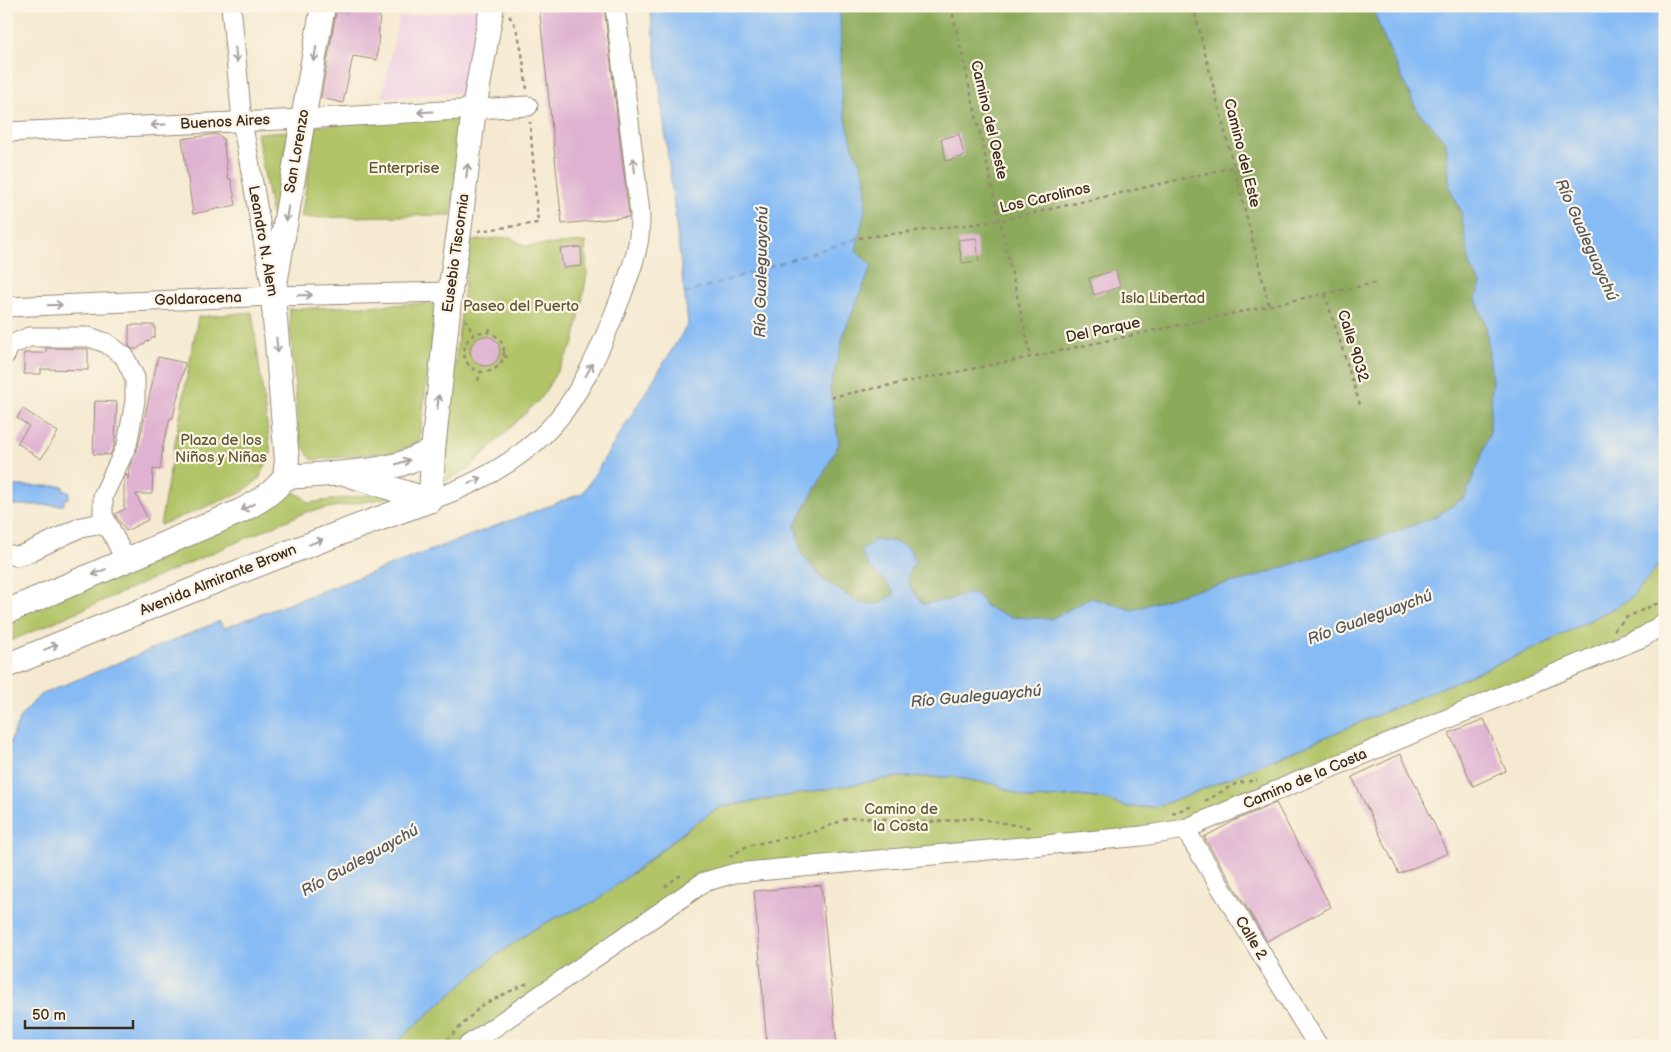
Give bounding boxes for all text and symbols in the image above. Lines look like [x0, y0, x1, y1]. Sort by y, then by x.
one-way arrow [231, 46, 240, 62]
one-way arrow [309, 46, 319, 62]
street label: Camino del Oeste [966, 59, 1012, 181]
street label: Camino del Este [1219, 97, 1265, 209]
one-way arrow [418, 107, 434, 116]
street label: San Lorenzo [280, 108, 314, 194]
street label: Buenos Aires [180, 110, 271, 134]
one-way arrow [150, 120, 166, 130]
one-way arrow [629, 157, 639, 173]
park label: Enterprise [369, 159, 439, 178]
one-way arrow [462, 164, 472, 180]
water label: Río Gualeguaychú [1551, 176, 1621, 304]
street label: Los Carolinos [998, 178, 1093, 218]
street label: Leandro N. Alem [244, 184, 282, 298]
street label: Eusebio Tiscornia [438, 192, 474, 314]
one-way arrow [281, 206, 291, 222]
water label: Río Gualeguaychú [751, 206, 773, 338]
street label: Goldaracena [154, 288, 242, 310]
park label: Isla Libertad [1121, 289, 1205, 308]
one-way arrow [297, 291, 313, 300]
park label: Paseo del Puerto [463, 297, 579, 316]
one-way arrow [46, 300, 63, 310]
street label: Calle 9032 [1333, 308, 1373, 384]
street label: Del Parque [1064, 313, 1142, 347]
one-way arrow [273, 337, 282, 353]
one-way arrow [584, 362, 594, 377]
one-way arrow [433, 394, 443, 410]
park label: Plaza de los Niños y Niñas [175, 431, 267, 467]
one-way arrow [395, 457, 411, 467]
one-way arrow [467, 475, 482, 485]
one-way arrow [241, 503, 256, 512]
one-way arrow [308, 537, 323, 546]
street label: Avenida Almirante Brown [137, 540, 299, 620]
one-way arrow [92, 568, 107, 578]
water label: Río Gualeguaychú [1305, 587, 1435, 649]
one-way arrow [43, 642, 58, 652]
water label: Río Gualeguaychú [910, 682, 1042, 712]
street label: Camino de la Costa [1240, 744, 1370, 814]
park label: Camino de la Costa [864, 800, 938, 836]
water label: Río Gualeguaychú [298, 821, 422, 901]
street label: Calle 2 [1231, 913, 1271, 963]
scale bar [25, 997, 132, 1029]
text: 50 m [32, 1006, 66, 1025]

